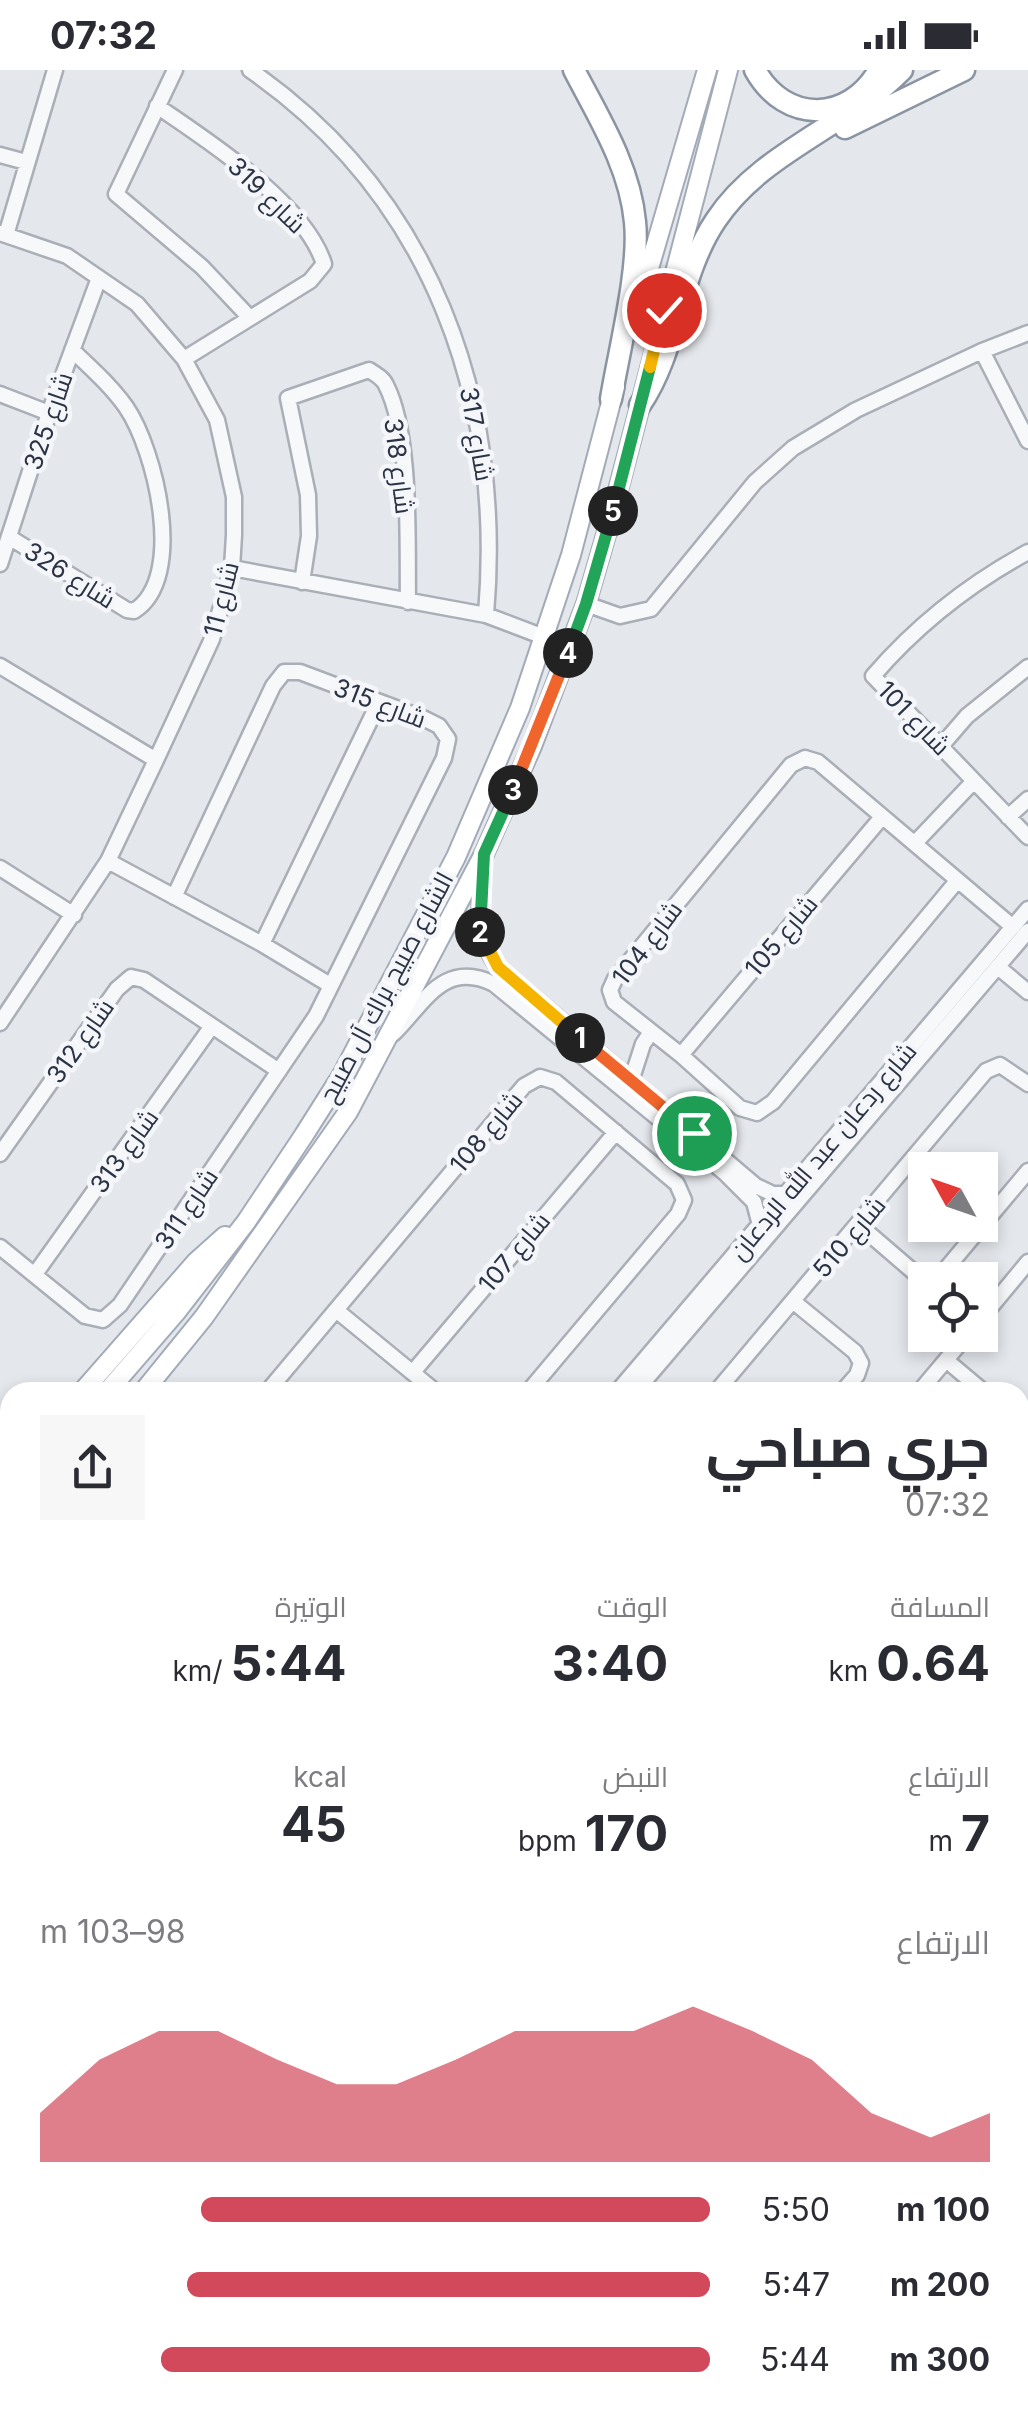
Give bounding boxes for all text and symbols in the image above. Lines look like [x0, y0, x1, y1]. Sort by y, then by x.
text: 07:32 [50, 12, 157, 58]
street label: شارع 319 [220, 151, 312, 241]
pin [622, 268, 707, 353]
icon: check [637, 283, 692, 338]
street label: شارع 325 [17, 368, 81, 474]
street label: شارع 317 [452, 385, 500, 484]
street label: شارع 318 [376, 416, 420, 516]
pin: 5 [588, 486, 638, 536]
text: 5 [604, 494, 622, 528]
street label: شارع 326 [18, 535, 121, 616]
street label: شارع 11 [197, 559, 247, 640]
pin: 4 [543, 628, 593, 678]
text: 4 [559, 636, 577, 670]
street label: شارع 315 [329, 672, 430, 736]
street label: شارع 101 [870, 675, 957, 763]
pin: 3 [488, 765, 538, 815]
text: 3 [504, 773, 522, 807]
street label: الشارع صبيح براك آل صبيح [313, 867, 461, 1108]
street label: شارع 105 [738, 889, 825, 984]
street label: شارع 104 [606, 895, 690, 992]
pin: 2 [455, 907, 505, 957]
text: 2 [471, 915, 489, 949]
street label: شارع 312 [40, 993, 122, 1090]
pin: 1 [555, 1013, 605, 1063]
text: 1 [574, 1021, 586, 1055]
street label: شارع ردعان عبد الله الردعان [722, 1036, 924, 1267]
street label: شارع 108 [443, 1085, 530, 1180]
pin [652, 1091, 737, 1176]
street label: شارع 313 [83, 1103, 166, 1200]
icon: arrive [667, 1106, 722, 1161]
north arrow [908, 1152, 998, 1242]
map controls [908, 1152, 998, 1352]
street label: شارع 311 [148, 1163, 226, 1256]
street label: شارع 510 [806, 1190, 893, 1285]
street label: شارع 107 [472, 1206, 558, 1299]
button: locate [908, 1262, 998, 1352]
text: جري صباحي [706, 1414, 990, 1480]
button: share [40, 1415, 145, 1520]
text: 07:32 [905, 1485, 990, 1524]
text: الوتيرة [275, 1590, 347, 1624]
text: الوقت [597, 1590, 668, 1624]
text: المسافة [890, 1590, 990, 1624]
text: 5:44 [230, 1633, 347, 1693]
text: 3:40 [552, 1633, 668, 1693]
text: 0.64 [876, 1633, 990, 1693]
text: /km [173, 1654, 230, 1688]
text: km [828, 1654, 876, 1688]
text: kcal [293, 1760, 347, 1794]
text: النبض [602, 1760, 668, 1794]
text: الارتفاع [908, 1760, 990, 1794]
text: 45 [281, 1794, 347, 1854]
text: 170 [585, 1803, 668, 1863]
text: 7 [961, 1803, 990, 1863]
text: bpm [518, 1824, 585, 1858]
text: m [929, 1824, 961, 1858]
text: 98–103 m [40, 1912, 186, 1951]
text: الارتفاع [896, 1923, 990, 1962]
text: 5:50 [762, 2190, 830, 2229]
text: 100 m [896, 2190, 990, 2229]
text: 5:47 [763, 2265, 830, 2304]
text: 200 m [890, 2265, 990, 2304]
text: 5:44 [760, 2340, 830, 2379]
text: 300 m [889, 2340, 990, 2379]

